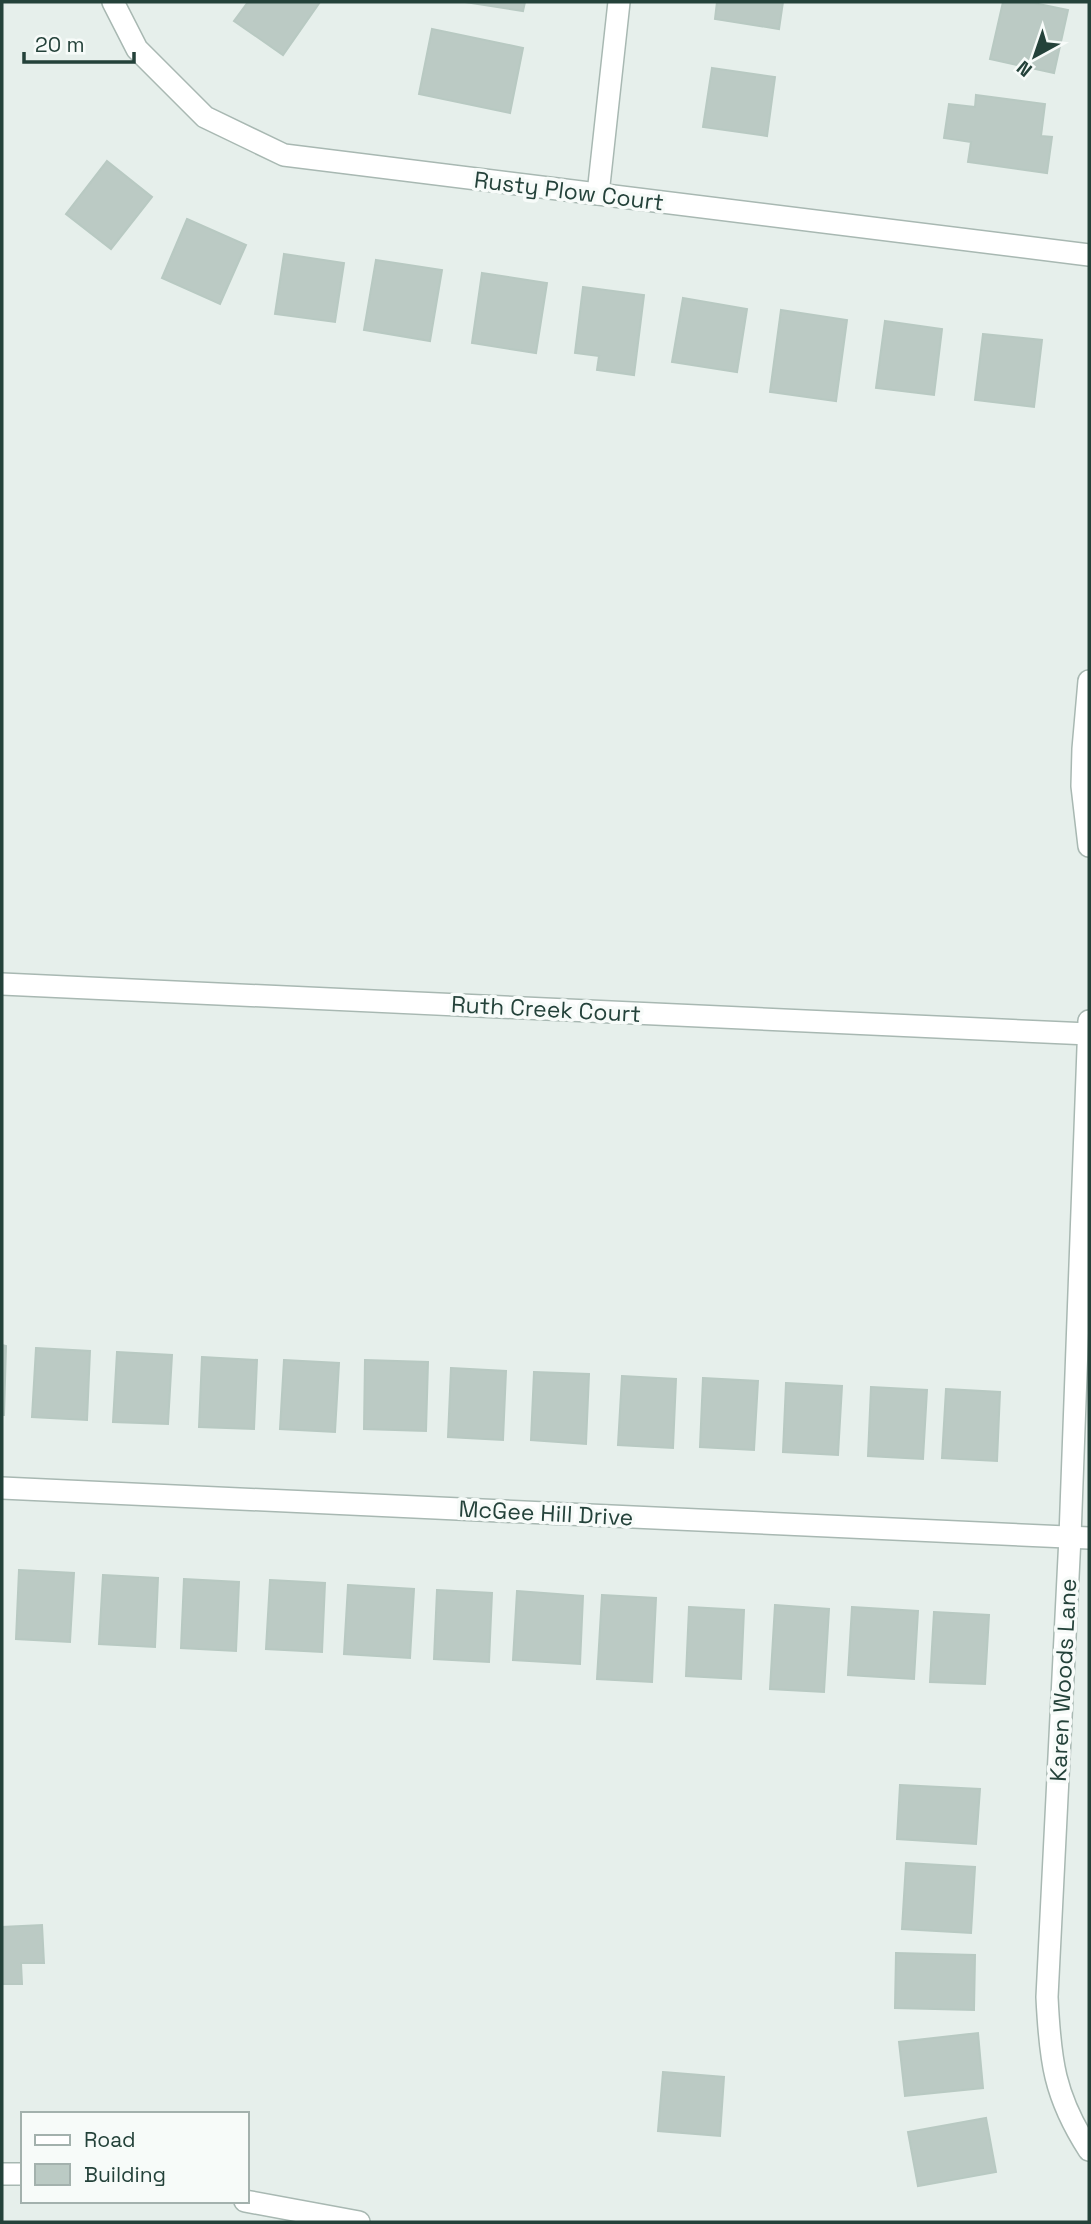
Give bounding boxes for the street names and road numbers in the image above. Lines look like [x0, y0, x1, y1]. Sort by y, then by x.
street label: Rusty Plow Court [472, 164, 666, 218]
street label: Ruth Creek Court [450, 989, 642, 1029]
street label: McGee Hill Drive [458, 1493, 634, 1533]
street label: Karen Woods Lane [1043, 1578, 1083, 1782]

